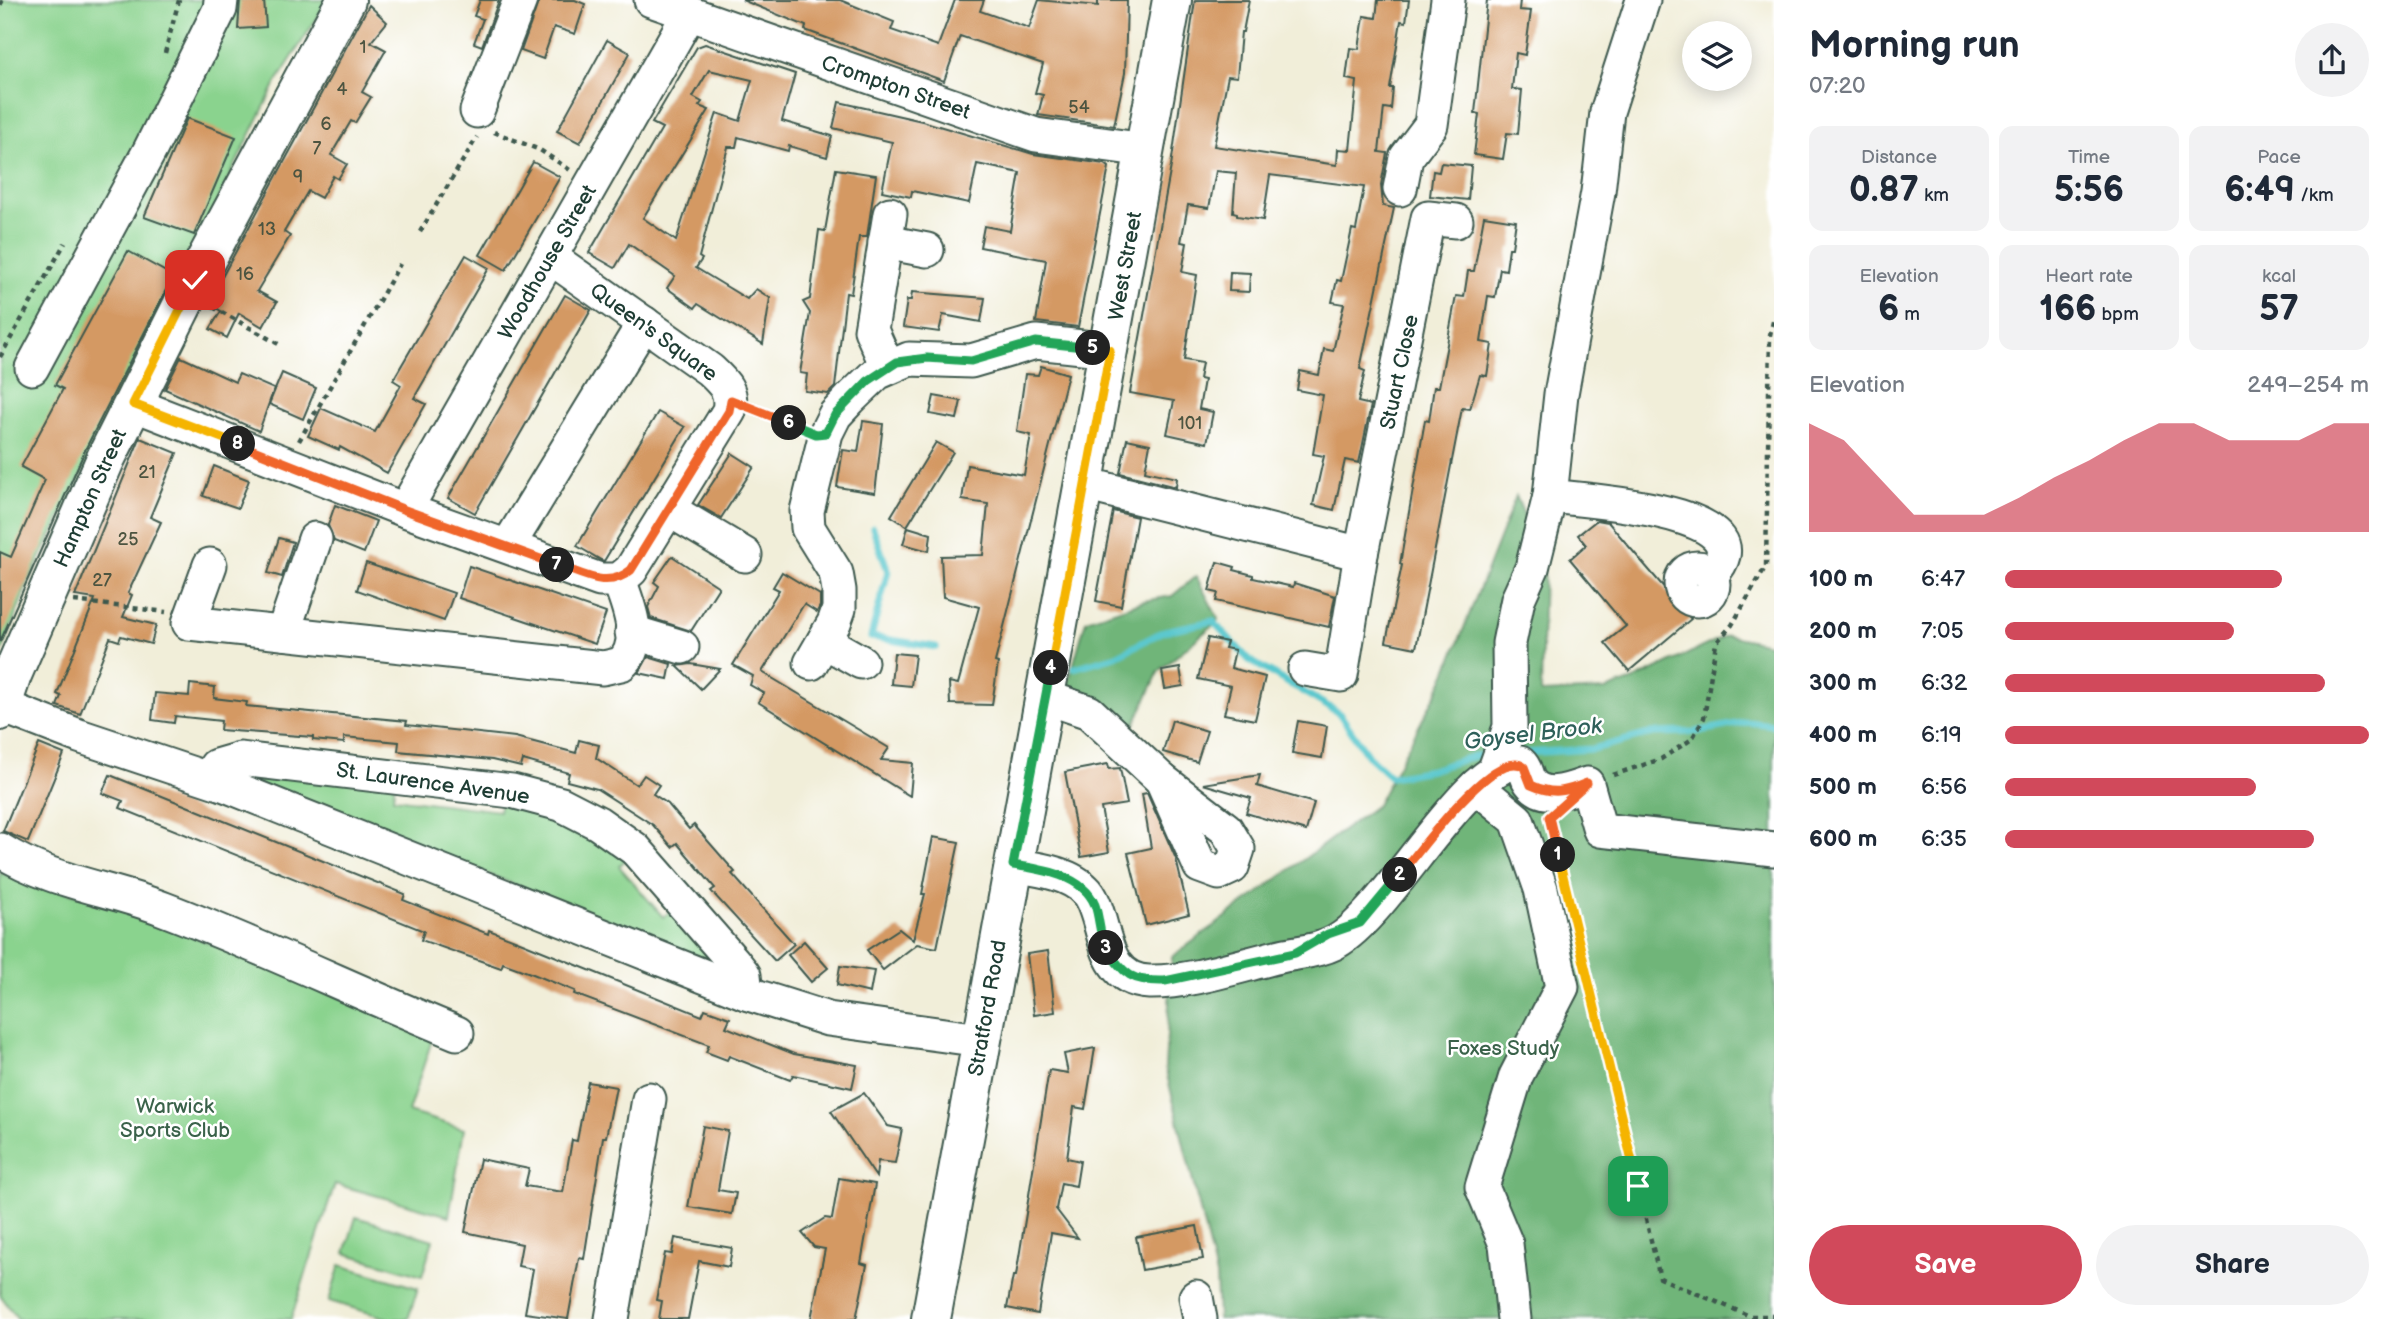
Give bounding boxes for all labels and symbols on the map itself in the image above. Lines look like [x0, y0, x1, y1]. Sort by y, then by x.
house number: 1 [360, 37, 366, 58]
street label: Crompton Street [818, 50, 974, 125]
house number: 4 [337, 79, 348, 100]
house number: 54 [1068, 97, 1090, 118]
house number: 6 [321, 114, 332, 135]
house number: 7 [313, 138, 322, 159]
house number: 9 [293, 167, 303, 188]
street label: Woodhouse Street [493, 180, 602, 344]
street label: West Street [1104, 209, 1147, 323]
house number: 13 [258, 219, 276, 240]
pin [165, 250, 225, 310]
house number: 16 [236, 264, 254, 285]
street label: Queen's Square [585, 278, 722, 387]
street label: Stuart Close [1375, 312, 1424, 432]
pin: 5 [1076, 330, 1110, 366]
pin: 6 [772, 406, 806, 440]
house number: 101 [1178, 413, 1202, 434]
street label: Hampton Street [49, 425, 132, 571]
pin: 8 [220, 426, 256, 462]
house number: 21 [138, 462, 156, 483]
house number: 25 [118, 529, 138, 550]
pin: 7 [540, 548, 574, 582]
house number: 27 [92, 570, 112, 591]
pin: 4 [1034, 650, 1068, 686]
water label: Goysel Brook [1463, 712, 1604, 756]
street label: St. Laurence Avenue [335, 758, 531, 809]
pin: 1 [1540, 838, 1576, 872]
pin: 2 [1382, 858, 1418, 892]
pin: 3 [1088, 930, 1124, 965]
street label: Stratford Road [963, 938, 1012, 1078]
park label: Foxes Study [1447, 1036, 1560, 1061]
park label: Warwick Sports Club [120, 1094, 230, 1143]
pin [1608, 1156, 1668, 1216]

